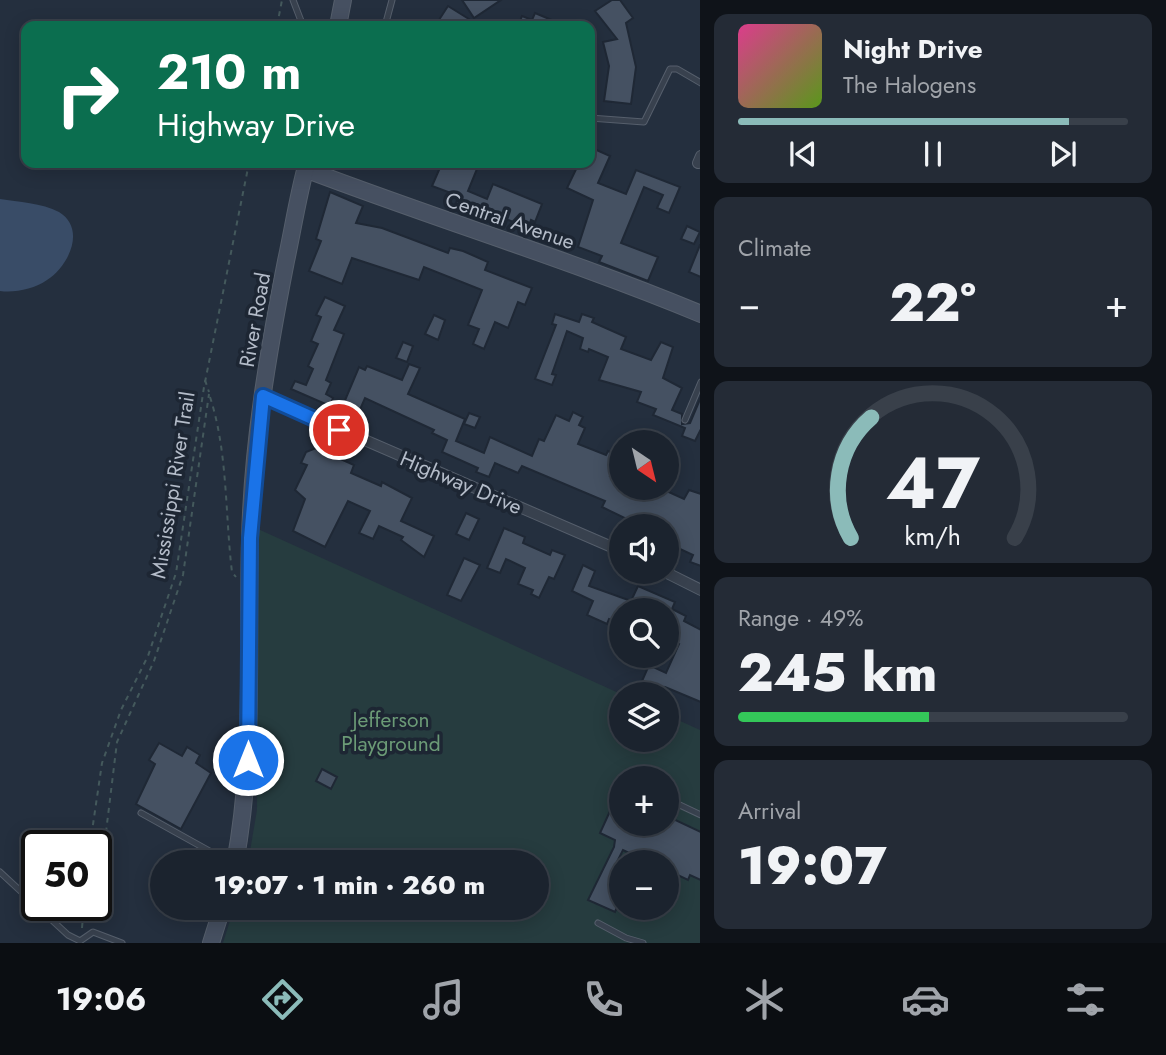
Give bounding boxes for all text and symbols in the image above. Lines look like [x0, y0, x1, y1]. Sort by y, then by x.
text: Night Drive [843, 30, 983, 68]
text: 210 m [157, 37, 301, 107]
icon: right [42, 49, 133, 140]
text: The Halogens [843, 68, 976, 102]
text: Highway Drive [157, 102, 355, 148]
icon: previous [784, 135, 822, 173]
icon: pause [914, 135, 952, 173]
icon: next [1044, 135, 1082, 173]
street label: Central Avenue [441, 185, 579, 257]
text: Climate [738, 231, 811, 265]
text: 22° [889, 265, 976, 341]
street label: River Road [232, 270, 278, 370]
text: − [738, 276, 760, 331]
text: + [1105, 276, 1128, 331]
street label: Mississippi River Trail [143, 389, 203, 581]
pin [309, 400, 369, 460]
icon: arrive [320, 411, 358, 449]
north arrow [609, 430, 679, 500]
map controls [609, 430, 679, 920]
text: 47 [886, 430, 980, 535]
street label: Highway Drive [395, 444, 527, 522]
button: sound [609, 514, 679, 584]
text: km/h [905, 517, 961, 553]
button: search [609, 598, 679, 668]
text: Range · 49% [738, 601, 864, 635]
text: 245 km [738, 635, 937, 711]
button: layers [609, 682, 679, 752]
park label: Jefferson Playground [341, 705, 441, 759]
position arrow [211, 723, 285, 797]
button: + [609, 766, 679, 836]
text: Arrival [738, 794, 801, 828]
text: 19:07 [738, 828, 887, 904]
speed limit sign: 50 [21, 830, 112, 921]
button: − [609, 850, 679, 920]
text: 19:07 · 1 min · 260 m [214, 866, 485, 904]
icon: directions [258, 975, 307, 1024]
icon: music [419, 975, 468, 1024]
icon: phone [579, 975, 628, 1024]
icon: climate [740, 975, 789, 1024]
icon: car [901, 975, 950, 1024]
icon: filters [1061, 975, 1110, 1024]
text: 19:06 [56, 976, 146, 1022]

